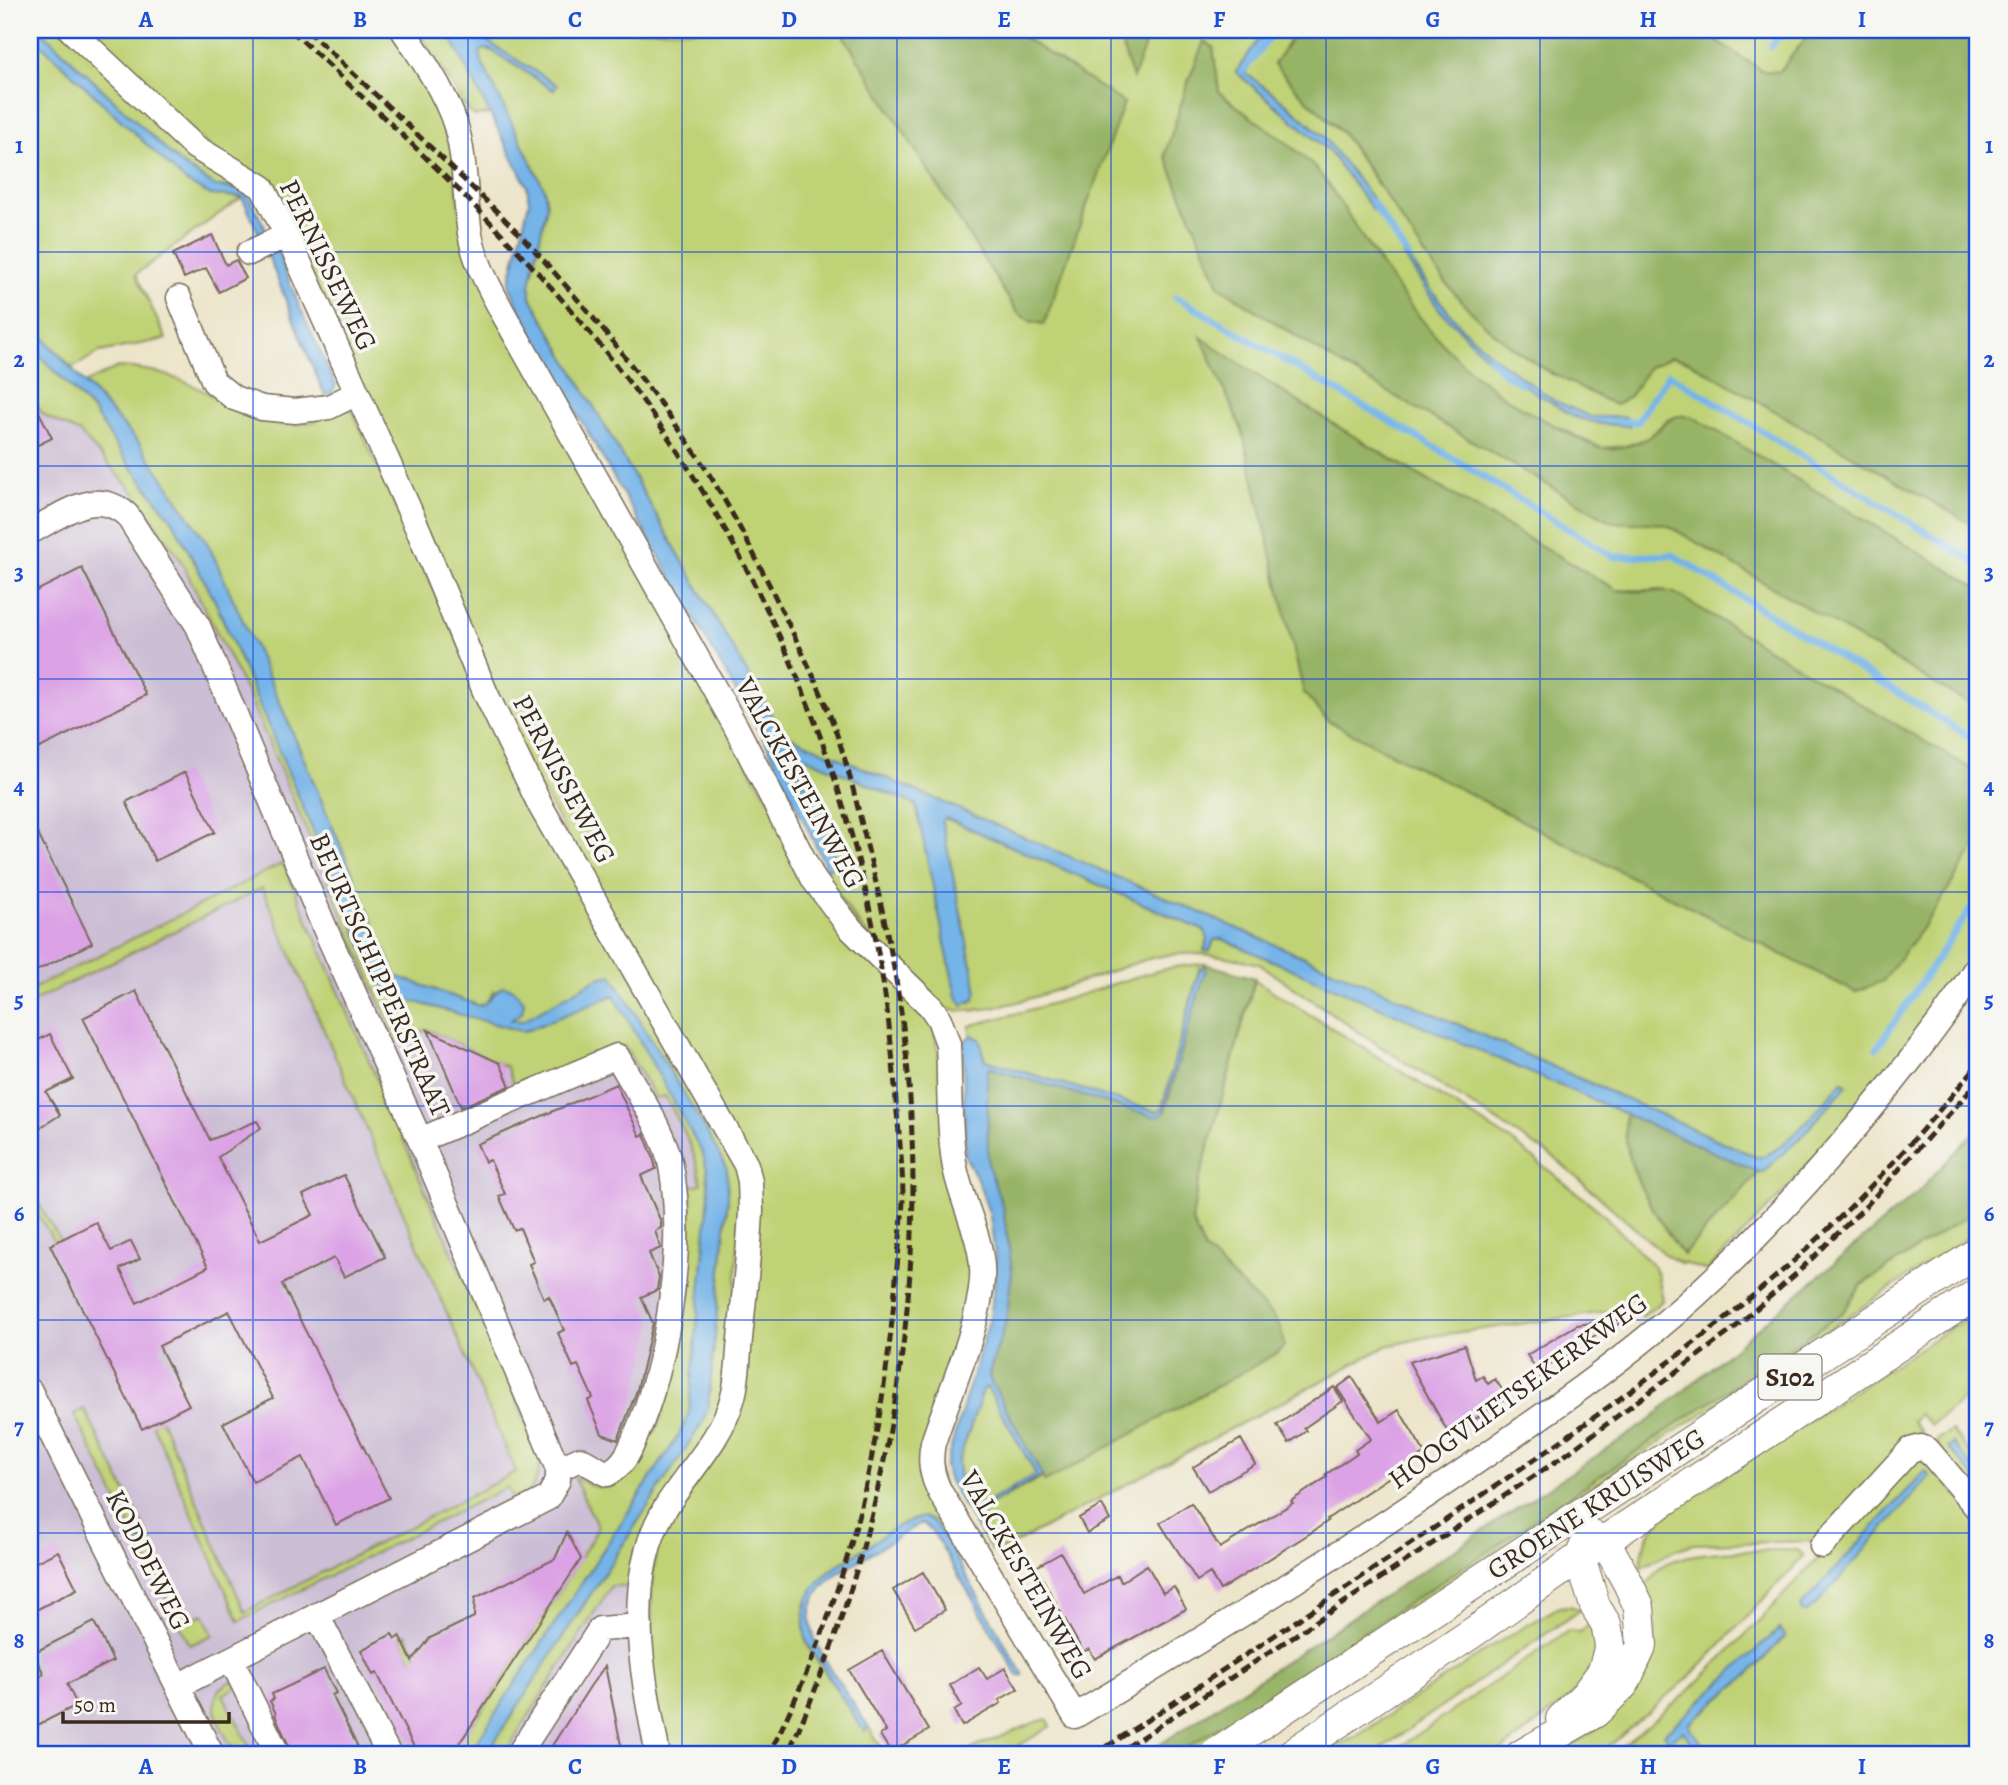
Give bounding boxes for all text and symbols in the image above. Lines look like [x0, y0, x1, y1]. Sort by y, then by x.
text: A [138, 4, 154, 35]
text: B [353, 4, 367, 35]
text: C [568, 4, 582, 35]
text: D [781, 4, 797, 35]
text: E [997, 4, 1011, 35]
text: F [1213, 4, 1226, 35]
text: G [1425, 4, 1441, 35]
text: H [1639, 4, 1657, 35]
text: I [1858, 4, 1866, 35]
text: 1 [15, 130, 23, 161]
text: 1 [1985, 130, 1993, 161]
street label: PERNISSEWEG [270, 173, 386, 357]
text: 2 [13, 344, 25, 375]
text: 2 [1983, 344, 1995, 375]
text: 3 [14, 557, 24, 588]
text: 3 [1984, 557, 1994, 588]
street label: VALCKESTEINWEG [726, 670, 874, 895]
street label: PERNISSEWEG [503, 688, 625, 870]
text: 4 [14, 771, 25, 802]
text: 4 [1984, 771, 1995, 802]
street label: BEURTSCHIPPERSTRAAT [300, 827, 460, 1123]
text: 5 [14, 984, 24, 1015]
text: 5 [1984, 984, 1994, 1015]
text: 6 [14, 1198, 25, 1229]
text: 6 [1984, 1198, 1995, 1229]
street label: HOOGVLIETSEKERKWEG [1381, 1284, 1655, 1498]
road number: S102 [1758, 1354, 1822, 1400]
text: 7 [14, 1411, 24, 1442]
text: 7 [1984, 1411, 1994, 1442]
street label: GROENE KRUISWEG [1480, 1419, 1712, 1589]
street label: VALCKESTEINWEG [950, 1463, 1101, 1687]
street label: KODDEWEG [96, 1483, 200, 1637]
text: 8 [13, 1625, 25, 1656]
text: 8 [1983, 1625, 1995, 1656]
scale bar [63, 1680, 229, 1724]
text: 50 m [74, 1691, 116, 1719]
text: A [138, 1751, 154, 1782]
text: B [353, 1751, 367, 1782]
text: C [568, 1751, 582, 1782]
text: D [781, 1751, 797, 1782]
text: E [997, 1751, 1011, 1782]
text: F [1213, 1751, 1226, 1782]
text: G [1425, 1751, 1441, 1782]
text: H [1639, 1751, 1657, 1782]
text: I [1858, 1751, 1866, 1782]

